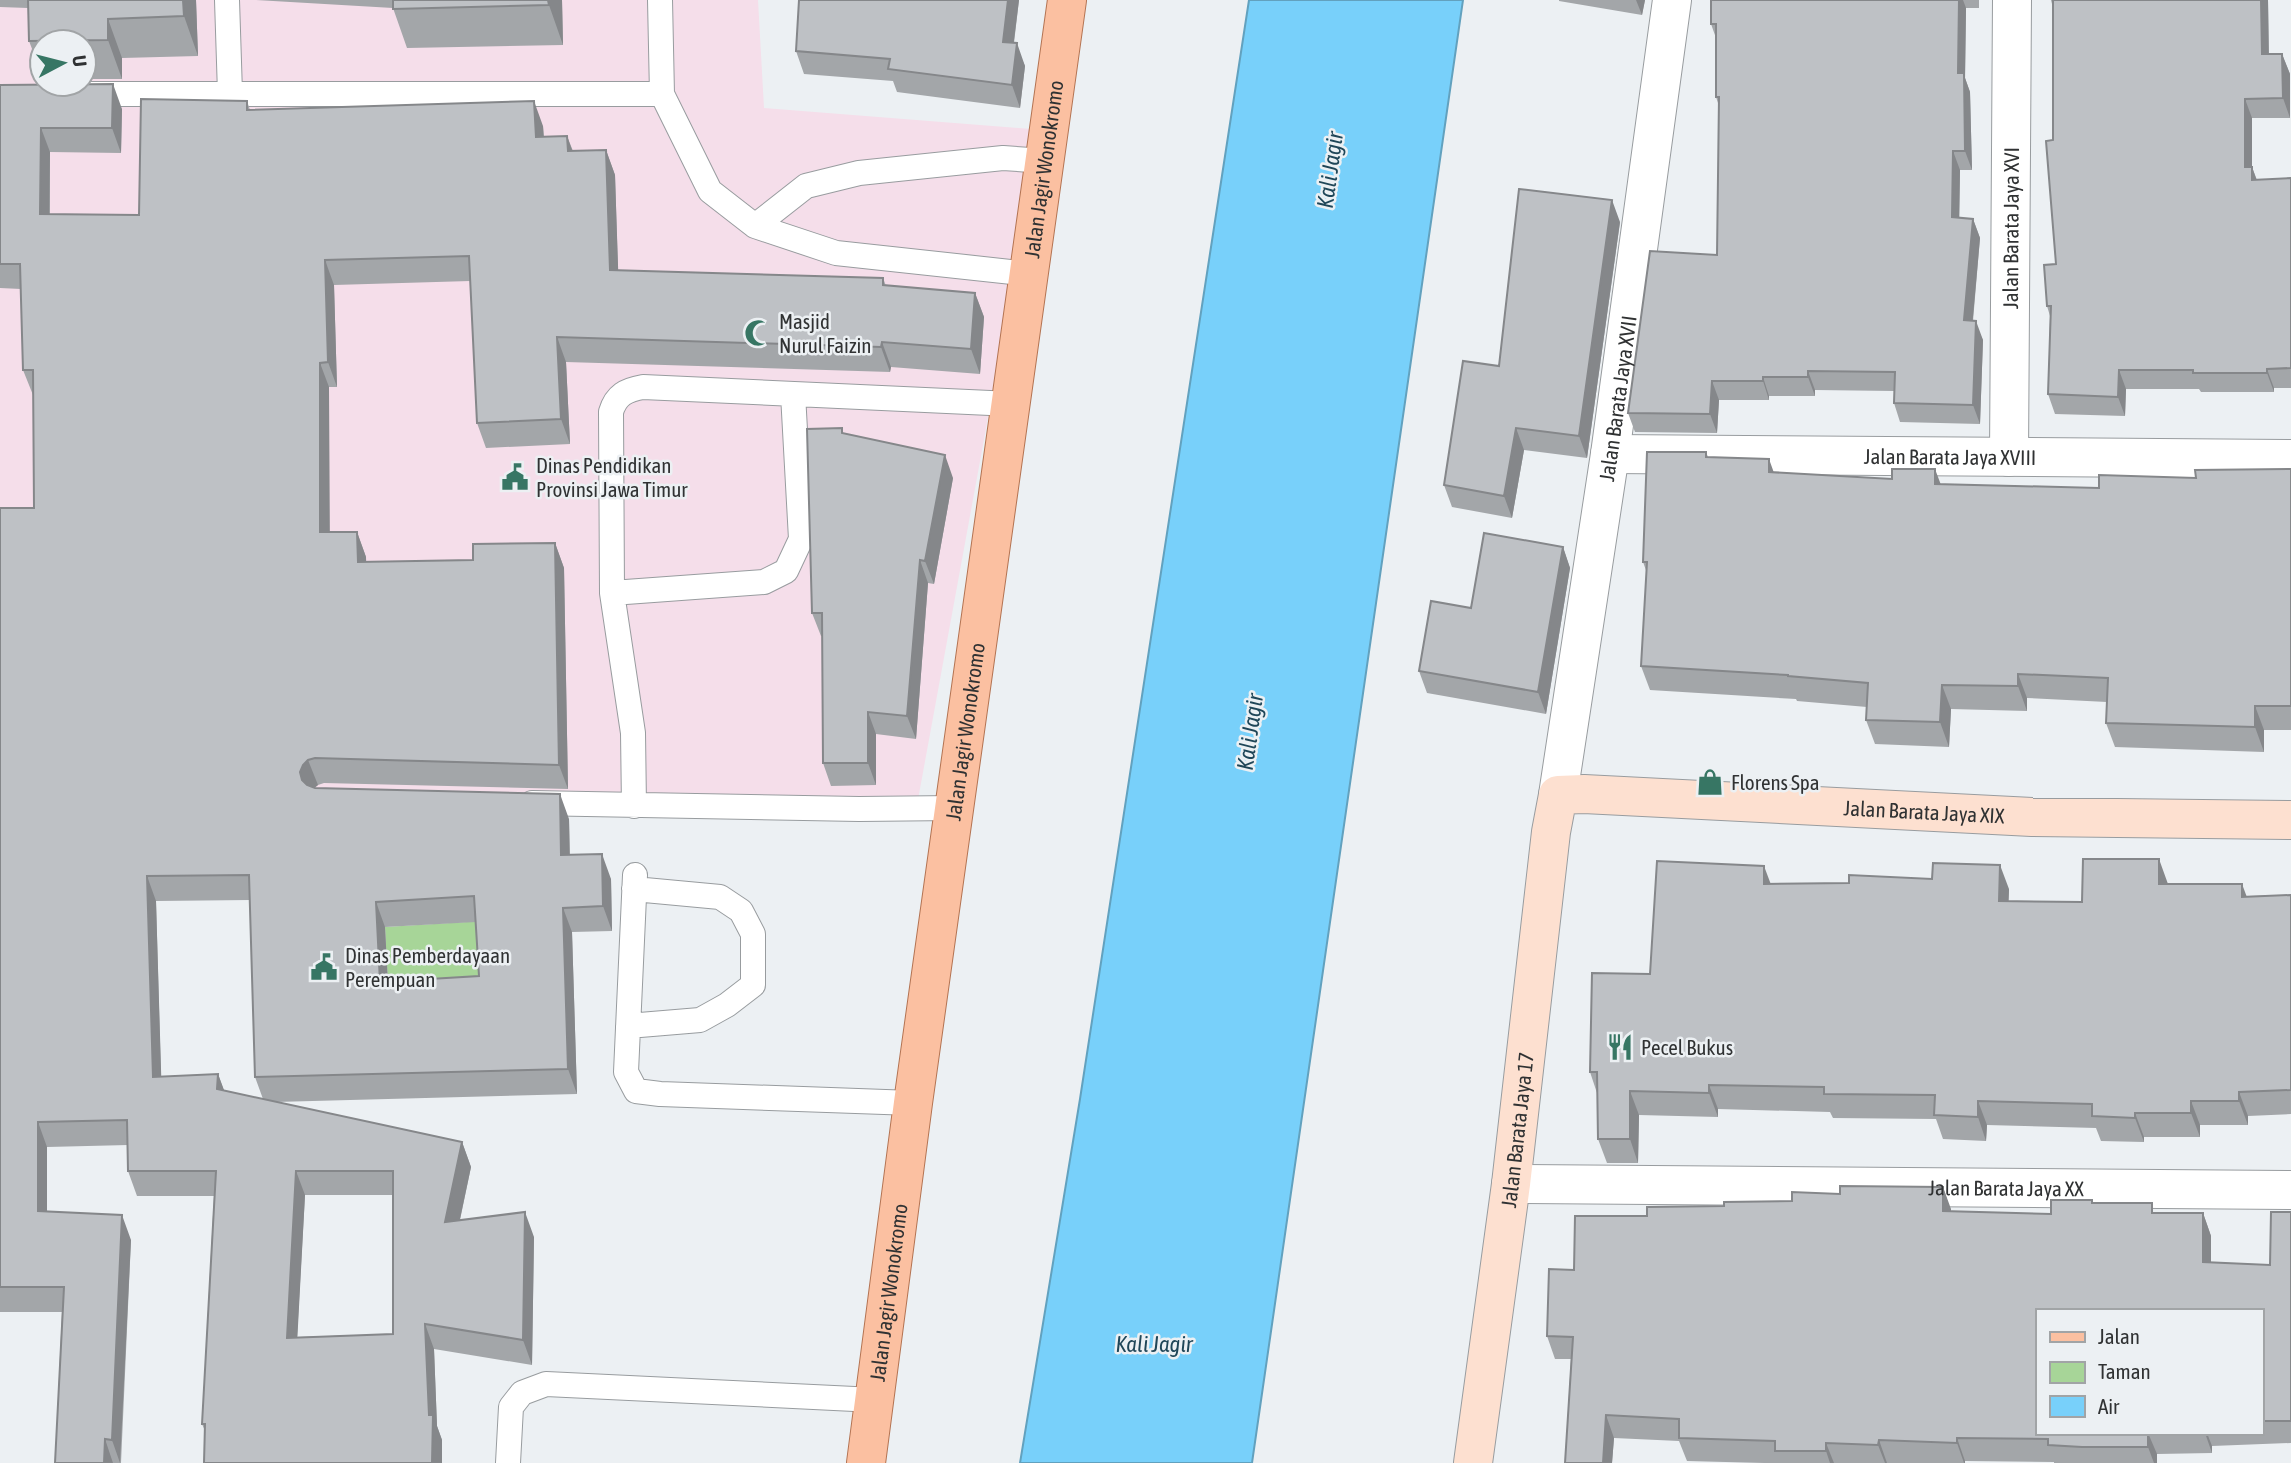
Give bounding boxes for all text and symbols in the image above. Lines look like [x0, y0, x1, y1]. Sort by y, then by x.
north arrow [28, 28, 98, 98]
text: U [68, 54, 91, 68]
street label: Jalan Jagir Wonokromo [1019, 79, 1068, 260]
water label: Kali Jagir [1312, 129, 1348, 210]
street label: Jalan Barata Jaya XVI [1998, 147, 2023, 309]
place label: Masjid Nurul Faizin [779, 309, 872, 357]
street label: Jalan Barata Jaya XVII [1594, 314, 1641, 483]
mosque icon: Masjid Nurul Faizin [743, 318, 773, 348]
street label: Jalan Barata Jaya XVIII [1864, 444, 2036, 469]
place label: Dinas Pendidikan Provinsi Jawa Timur [536, 453, 688, 501]
public building icon: Dinas Pendidikan Provinsi Jawa Timur [500, 462, 530, 492]
street label: Jalan Jagir Wonokromo [941, 641, 989, 822]
water label: Kali Jagir [1232, 691, 1268, 772]
shop icon: Florens Spa [1695, 767, 1725, 797]
place label: Florens Spa [1731, 770, 1819, 794]
street label: Jalan Barata Jaya XIX [1843, 795, 2005, 828]
place label: Dinas Pemberdayaan Perempuan [345, 943, 510, 991]
public building icon: Dinas Pemberdayaan Perempuan [309, 952, 339, 982]
restaurant icon: Pecel Bukus [1605, 1032, 1635, 1062]
place label: Pecel Bukus [1641, 1035, 1733, 1059]
street label: Jalan Barata Jaya 17 [1496, 1051, 1538, 1209]
street label: Jalan Barata Jaya XX [1928, 1175, 2084, 1200]
street label: Jalan Jagir Wonokromo [865, 1202, 912, 1383]
legend [2036, 1309, 2263, 1435]
text: Jalan [2098, 1324, 2140, 1348]
water label: Kali Jagir [1115, 1331, 1194, 1357]
text: Taman [2098, 1359, 2151, 1383]
text: Air [2098, 1394, 2120, 1418]

